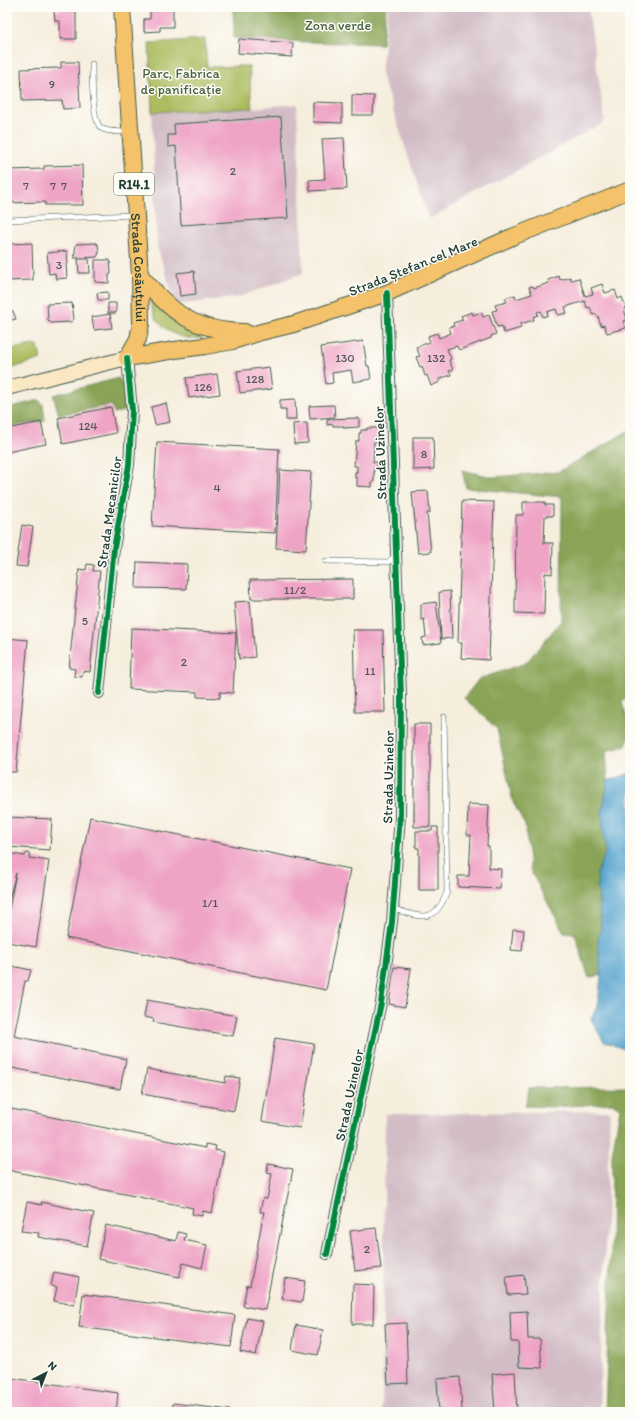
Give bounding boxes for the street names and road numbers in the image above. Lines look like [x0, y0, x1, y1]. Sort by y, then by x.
road number: R14.1 [114, 173, 154, 195]
street label: Strada Cosăuțului [127, 212, 149, 322]
street label: Strada Ștefan cel Mare [346, 233, 481, 300]
street label: Strada Uzinelor [370, 406, 391, 500]
street label: Strada Mecanicilor [93, 454, 126, 569]
street label: Strada Uzinelor [379, 730, 398, 824]
street label: Strada Uzinelor [331, 1047, 368, 1143]

